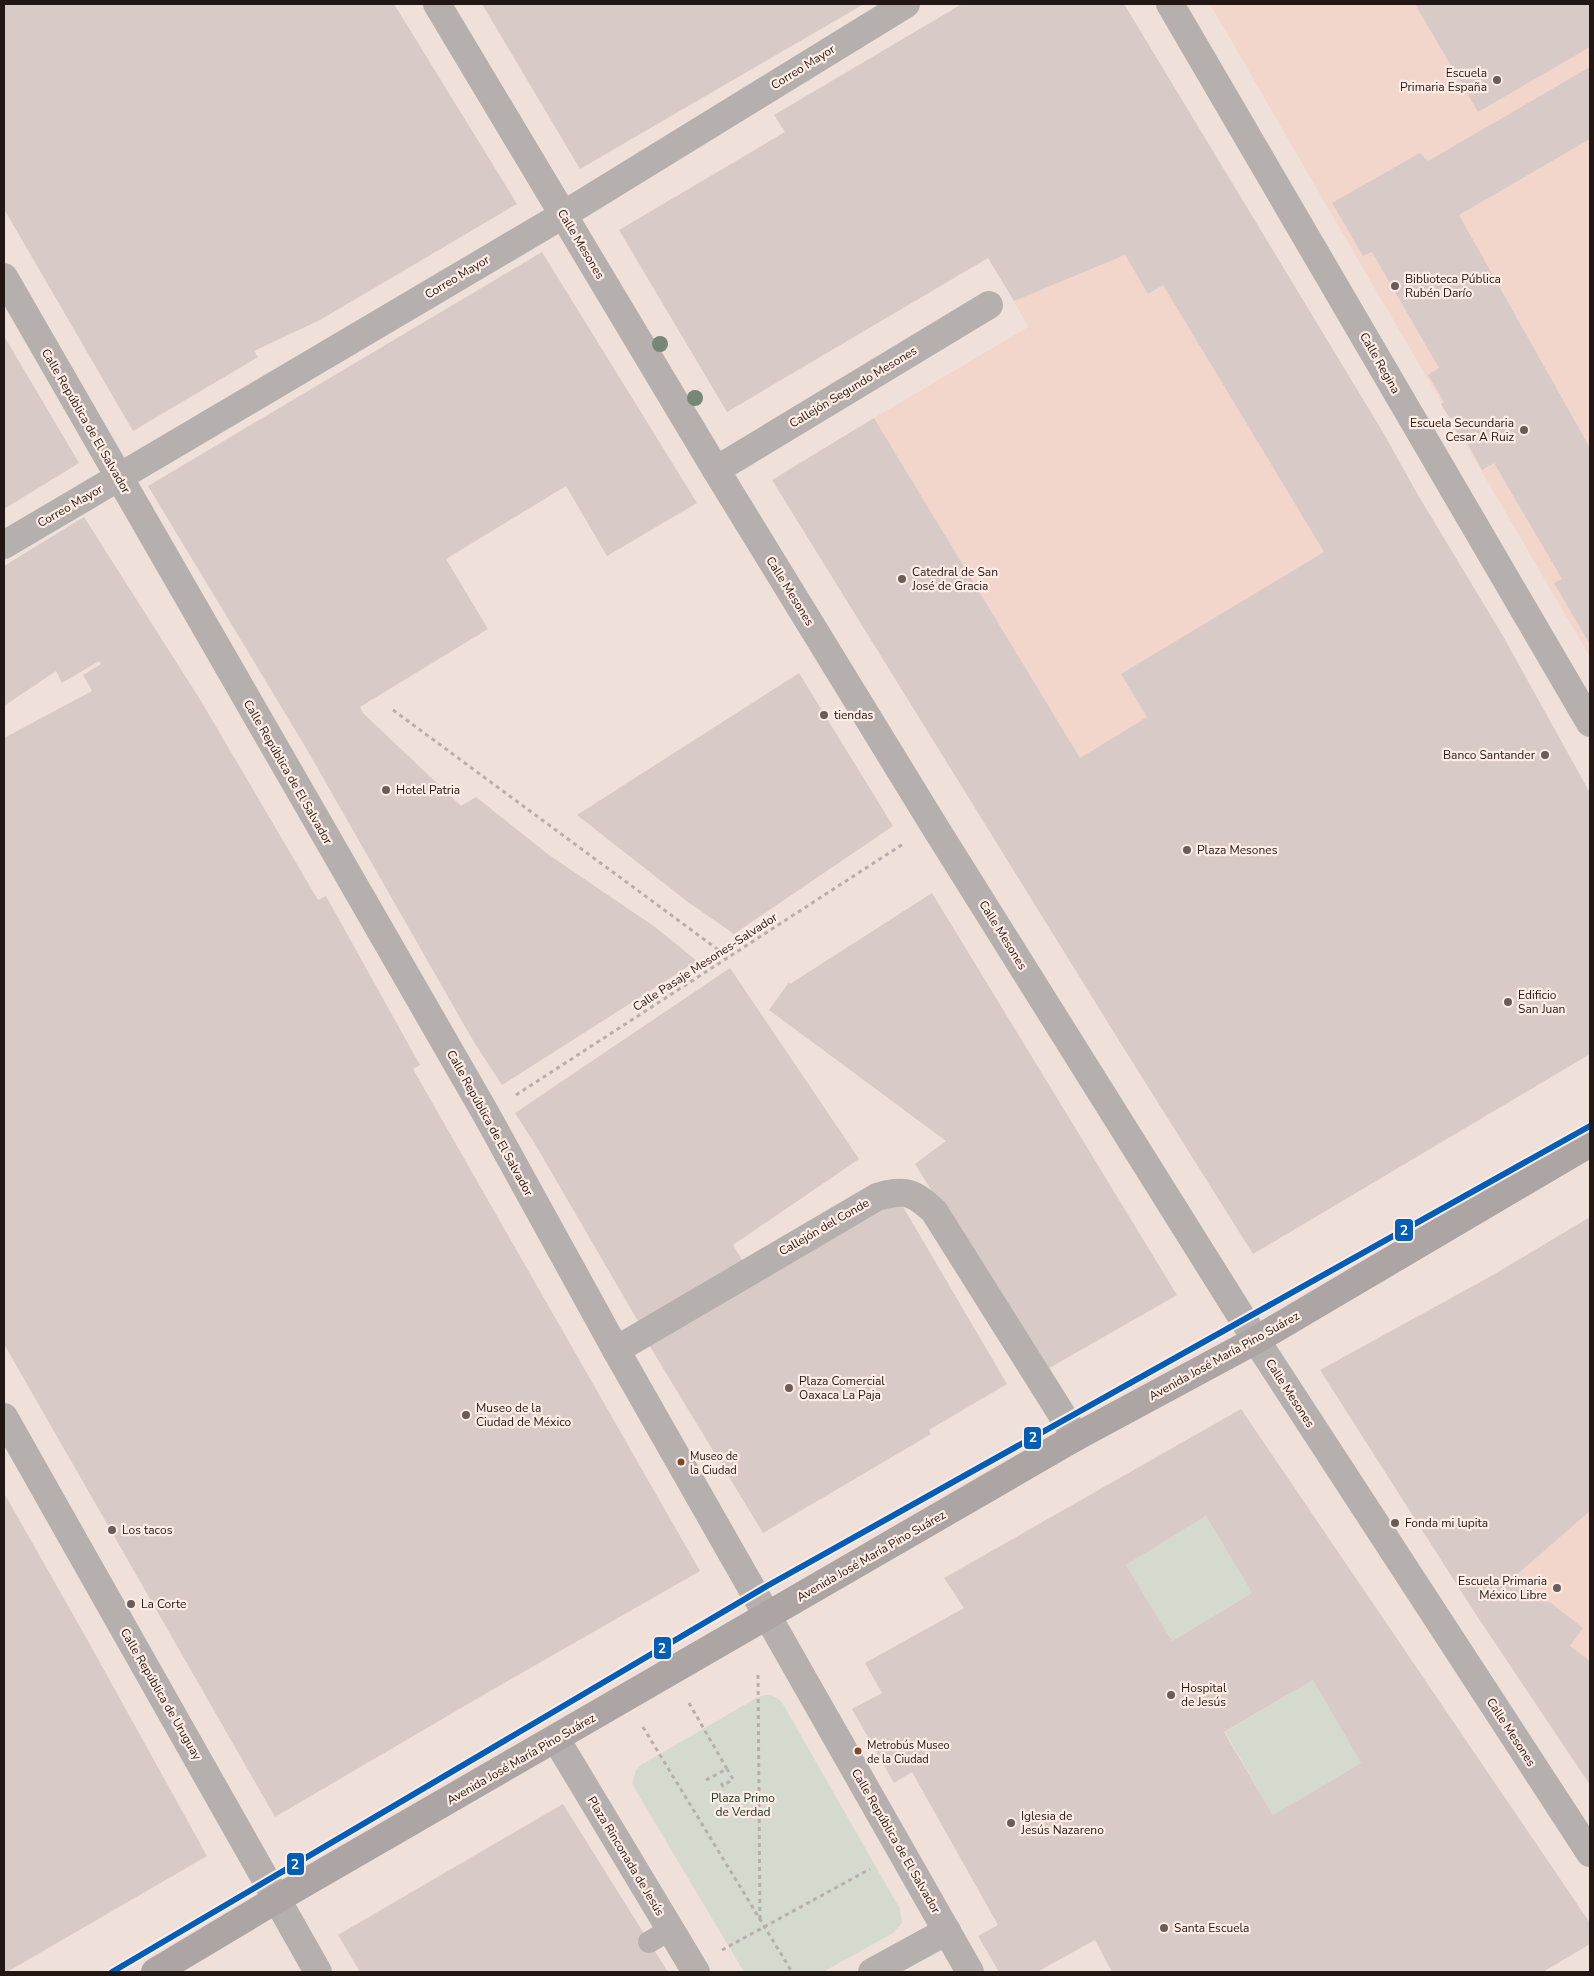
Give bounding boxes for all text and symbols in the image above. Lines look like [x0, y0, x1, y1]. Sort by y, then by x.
street label: Correo Mayor [768, 41, 839, 93]
place label: Escuela Primaria España [1400, 65, 1487, 95]
marker: Escuela Primaria España [1491, 74, 1503, 86]
street label: Calle Mesones [554, 206, 608, 282]
street label: Correo Mayor [422, 251, 493, 303]
place label: Biblioteca Pública Rubén Darío [1405, 271, 1501, 301]
marker: Biblioteca Pública Rubén Darío [1389, 280, 1401, 292]
street label: Calle Regina [1356, 330, 1404, 396]
street label: Callejón Segundo Mesones [786, 342, 920, 432]
street label: Calle República de El Salvador [38, 346, 134, 497]
place label: Escuela Secundaria Cesar A Ruiz [1410, 415, 1514, 445]
marker: Escuela Secundaria Cesar A Ruiz [1518, 424, 1530, 436]
street label: Correo Mayor [35, 481, 106, 531]
street label: Calle Mesones [762, 553, 818, 629]
place label: Catedral de San José de Gracia [911, 564, 998, 594]
marker: Catedral de San José de Gracia [896, 573, 908, 585]
street label: Calle República de El Salvador [240, 697, 336, 848]
place label: tiendas [834, 707, 874, 723]
marker: tiendas [818, 709, 830, 721]
place label: Banco Santander [1443, 747, 1536, 763]
marker: Banco Santander [1539, 749, 1551, 761]
place label: Hotel Patria [396, 782, 460, 798]
marker: Hotel Patria [380, 784, 392, 796]
place label: Plaza Mesones [1197, 842, 1278, 858]
marker: Plaza Mesones [1181, 844, 1193, 856]
street label: Calle Mesones [975, 897, 1031, 973]
street label: Calle Pasaje Mesones-Salvador [630, 909, 781, 1015]
place label: Edificio San Juan [1518, 987, 1565, 1017]
marker: Edificio San Juan [1502, 996, 1514, 1008]
street label: Calle República de El Salvador [443, 1047, 537, 1200]
street label: Callejón del Conde [776, 1195, 872, 1259]
line badge: 2 [1394, 1218, 1414, 1242]
text: 2 [1400, 1221, 1408, 1240]
street label: Avenida José María Pino Suárez [1146, 1308, 1302, 1404]
street label: Calle Mesones [1262, 1356, 1318, 1431]
place label: Plaza Comercial Oaxaca La Paja [799, 1373, 885, 1403]
marker: Plaza Comercial Oaxaca La Paja [783, 1382, 795, 1394]
place label: Museo de la Ciudad de México [476, 1400, 572, 1430]
marker: Museo de la Ciudad de México [460, 1409, 472, 1421]
line badge: 2 [1023, 1426, 1042, 1450]
text: 2 [1029, 1428, 1037, 1447]
place label: Museo de la Ciudad [690, 1449, 738, 1478]
marker: Museo de la Ciudad [676, 1457, 686, 1467]
street label: Avenida José María Pino Suárez [794, 1506, 949, 1605]
place label: Fonda mi lupita [1405, 1515, 1488, 1531]
marker: Fonda mi lupita [1389, 1517, 1401, 1529]
place label: Los tacos [122, 1522, 173, 1538]
marker: Los tacos [106, 1524, 118, 1536]
place label: Escuela Primaria México Libre [1458, 1573, 1547, 1603]
marker: Escuela Primaria México Libre [1551, 1582, 1563, 1594]
place label: La Corte [141, 1596, 186, 1612]
marker: La Corte [125, 1598, 137, 1610]
street label: Calle República de Uruguay [117, 1625, 206, 1763]
line badge: 2 [653, 1636, 672, 1660]
text: 2 [658, 1639, 666, 1658]
place label: Hospital de Jesús [1181, 1680, 1227, 1710]
marker: Hospital de Jesús [1165, 1689, 1177, 1701]
street label: Calle Mesones [1483, 1695, 1539, 1770]
street label: Avenida José María Pino Suárez [444, 1709, 599, 1808]
place label: Metrobús Museo de la Ciudad [867, 1738, 950, 1767]
marker: Metrobús Museo de la Ciudad [853, 1746, 863, 1756]
street label: Calle República de El Salvador [848, 1766, 944, 1917]
park label: Plaza Primo de Verdad [711, 1790, 775, 1820]
street label: Plaza Rinconada de Jesús [584, 1793, 668, 1919]
place label: Iglesia de Jesús Nazareno [1020, 1808, 1104, 1838]
marker: Iglesia de Jesús Nazareno [1005, 1817, 1017, 1829]
line badge: 2 [286, 1852, 305, 1876]
text: 2 [291, 1855, 299, 1874]
place label: Santa Escuela [1174, 1920, 1249, 1936]
marker: Santa Escuela [1158, 1922, 1170, 1934]

